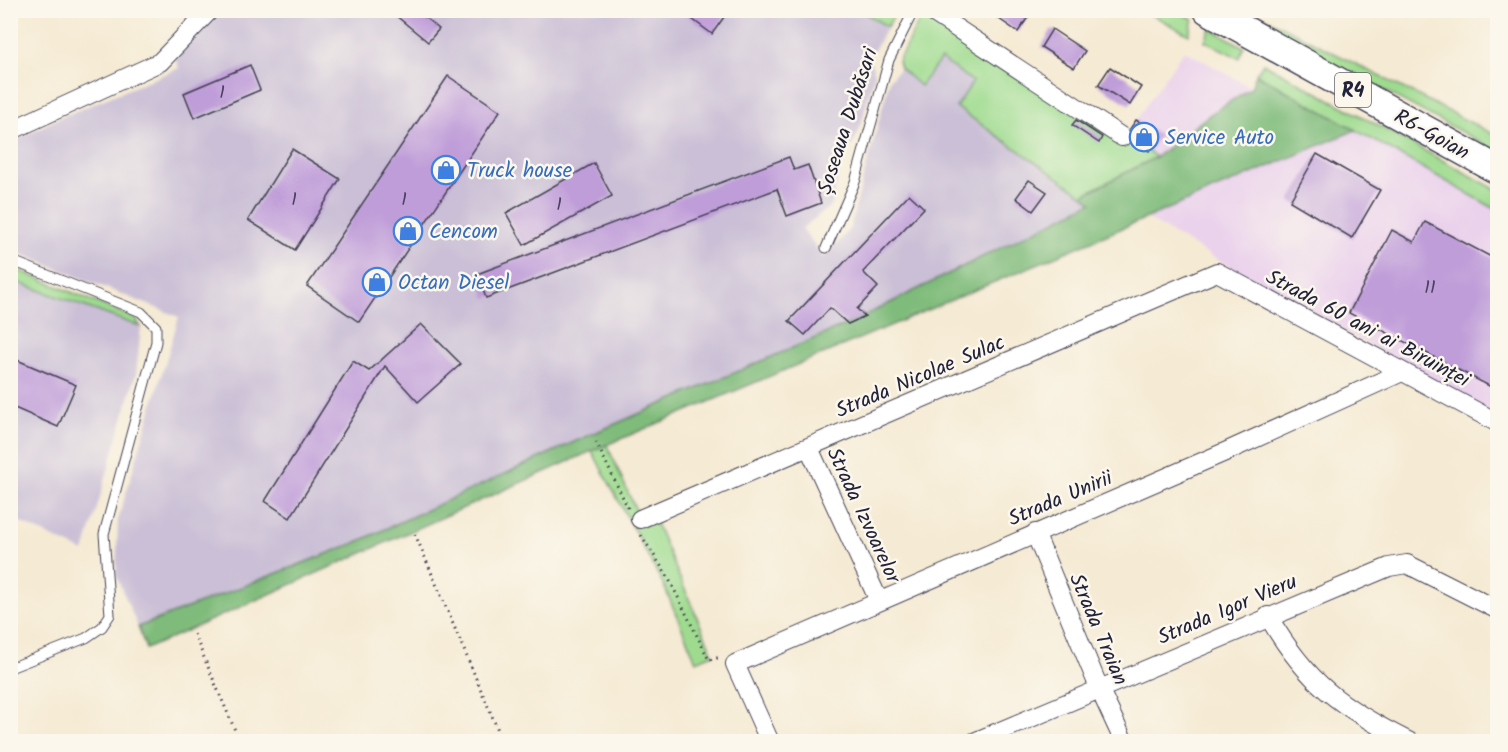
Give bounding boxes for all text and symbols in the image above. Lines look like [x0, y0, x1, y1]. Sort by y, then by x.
street label: Șoseaua Dubăsari [809, 43, 888, 199]
road number: R4 [1335, 73, 1371, 107]
house number: 1 [219, 79, 225, 108]
street label: R6-Goian [1387, 101, 1475, 170]
shop icon: Service Auto [1128, 121, 1160, 153]
place label: Service Auto [1165, 122, 1274, 155]
shop icon: Truck house [430, 154, 462, 186]
place label: Truck house [467, 155, 573, 188]
house number: 1 [291, 186, 297, 215]
house number: 1 [401, 186, 407, 215]
house number: 1 [556, 191, 562, 220]
shop icon: Cencom [392, 215, 424, 247]
place label: Cencom [429, 216, 498, 249]
street label: Strada 60 ani ai Biruinței [1259, 262, 1476, 398]
shop icon: Octan Diesel [361, 266, 393, 298]
place label: Octan Diesel [398, 267, 509, 300]
house number: 11 [1424, 274, 1436, 303]
street label: Strada Nicolae Sulac [831, 327, 1011, 428]
street label: Strada Izvoarelor [817, 442, 909, 590]
street label: Strada Unirii [1003, 462, 1119, 536]
street label: Strada Igor Vieru [1153, 566, 1303, 655]
street label: Strada Traian [1059, 568, 1136, 691]

